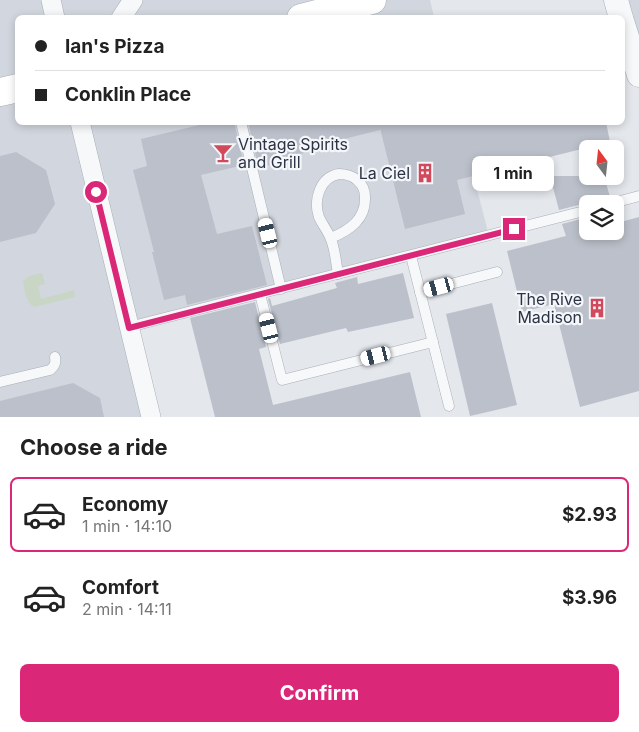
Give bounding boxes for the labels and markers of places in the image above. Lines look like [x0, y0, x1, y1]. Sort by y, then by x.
place label: Vintage Spirits and Grill [238, 134, 348, 172]
bar icon: Vintage Spirits and Grill [212, 142, 234, 164]
building icon: La Ciel [414, 162, 436, 184]
place label: La Ciel [359, 163, 410, 183]
place label: The Rive Madison [516, 289, 582, 327]
building icon: The Rive Madison [586, 297, 608, 319]

